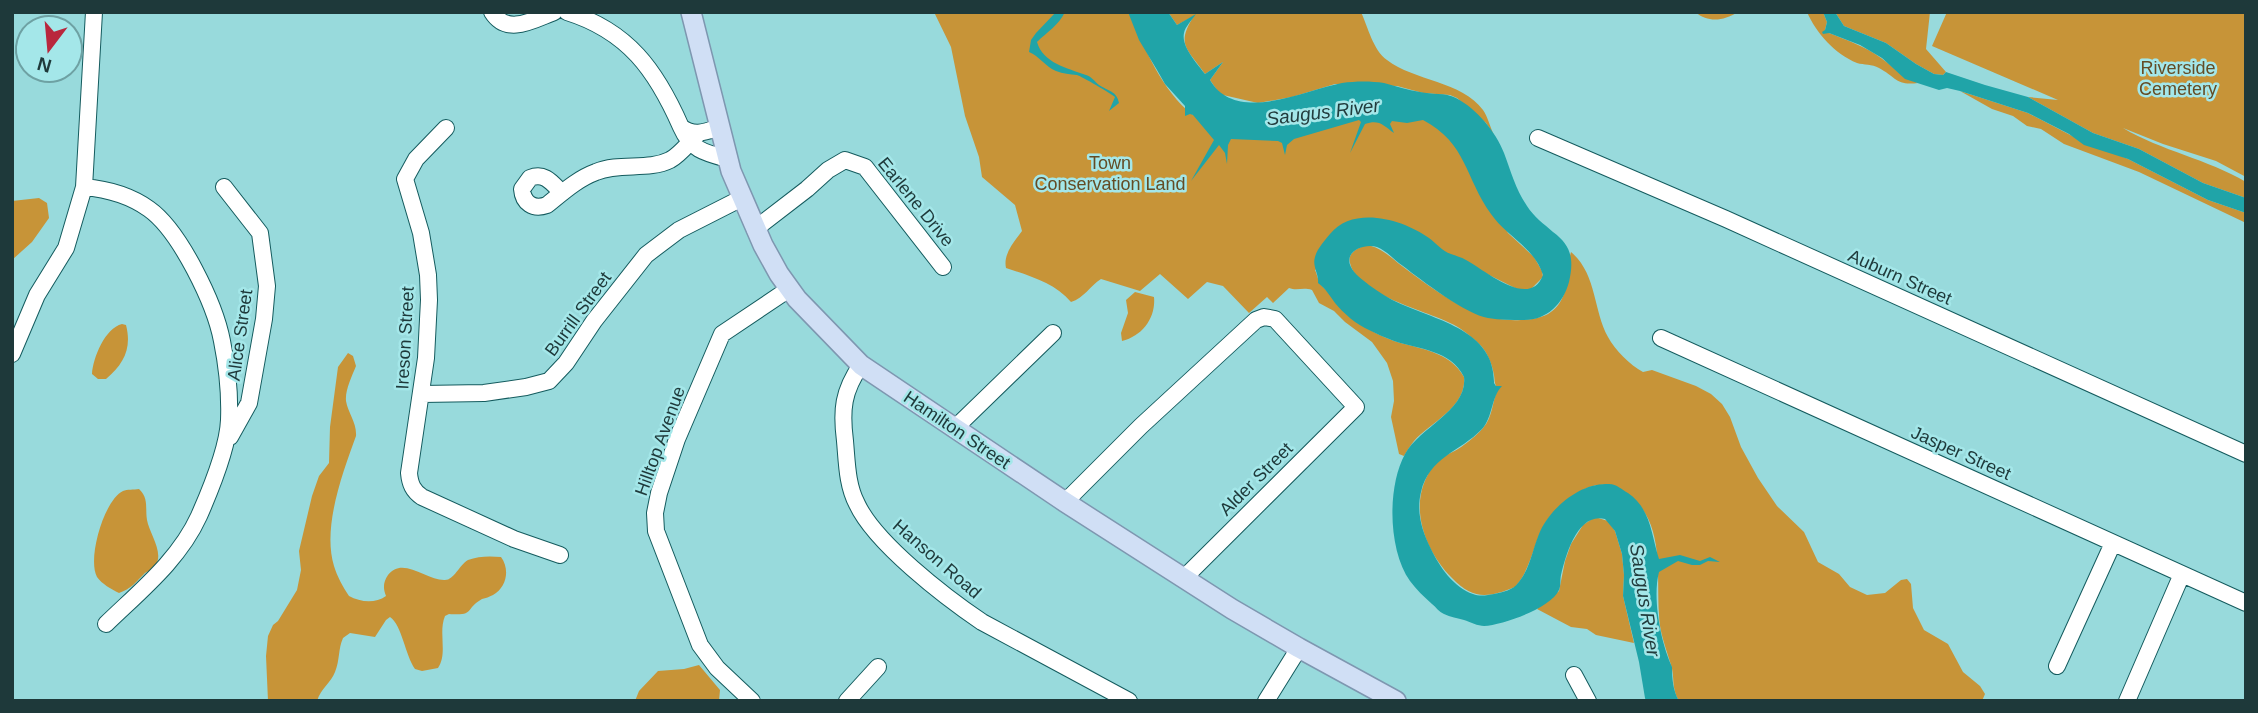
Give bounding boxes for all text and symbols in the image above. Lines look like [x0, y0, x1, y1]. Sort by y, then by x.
north arrow [14, 14, 84, 84]
text: N [35, 53, 54, 77]
park label: Riverside Cemetery [2139, 58, 2217, 99]
water label: Saugus River [1265, 95, 1382, 129]
street label: Earlene Drive [874, 153, 958, 251]
park label: Town Conservation Land [1034, 153, 1186, 194]
street label: Auburn Street [1845, 245, 1955, 309]
street label: Burrill Street [541, 268, 615, 360]
street label: Ireson Street [392, 286, 418, 390]
street label: Alice Street [224, 288, 256, 382]
street label: Hilltop Avenue [631, 384, 689, 498]
street label: Hamilton Street [900, 387, 1014, 473]
street label: Jasper Street [1908, 422, 2014, 484]
street label: Alder Street [1215, 438, 1297, 520]
street label: Hanson Road [889, 515, 985, 603]
water label: Saugus River [1626, 542, 1664, 659]

